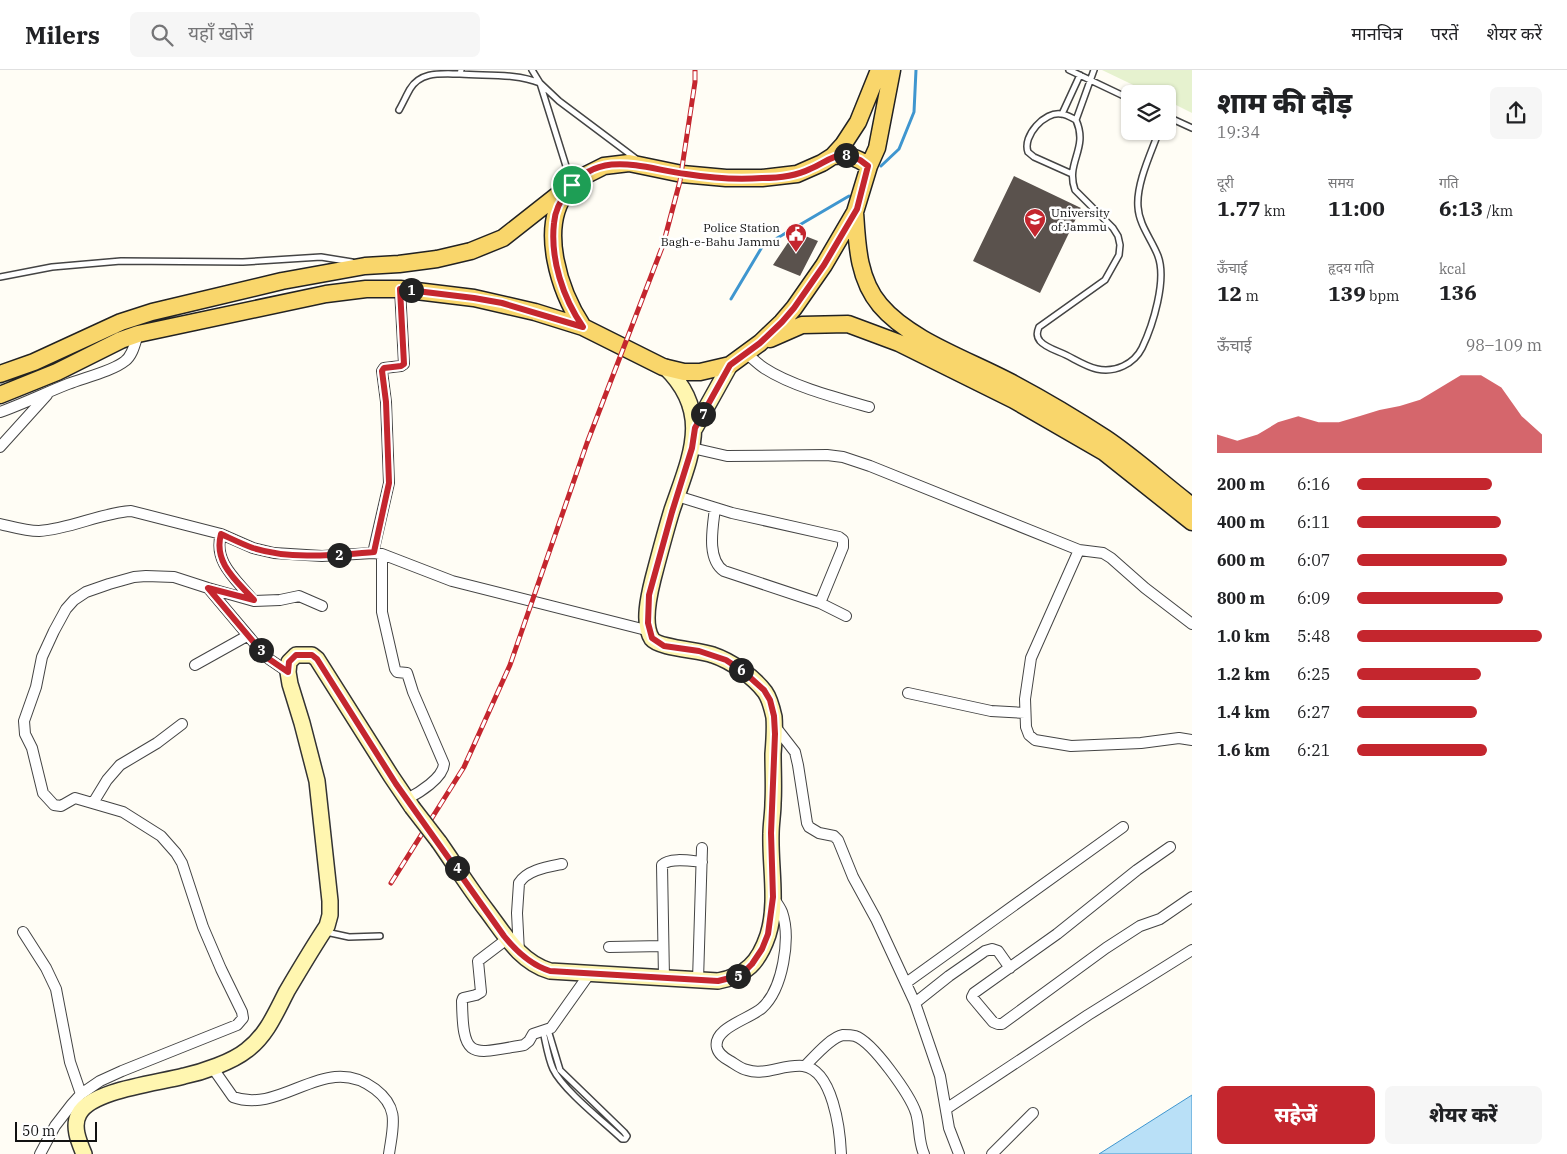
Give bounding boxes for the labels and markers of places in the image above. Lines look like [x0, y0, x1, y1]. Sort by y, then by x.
pin: 8 [834, 142, 858, 168]
pin [551, 164, 593, 206]
place label: University of Jammu [1051, 205, 1110, 234]
school or university icon: University of Jammu [1023, 207, 1047, 238]
place label: Police Station Bagh-e-Bahu Jammu [661, 220, 781, 249]
public building icon: Police Station Bagh-e-Bahu Jammu [784, 222, 808, 253]
pin: 1 [398, 278, 424, 302]
pin: 7 [690, 402, 716, 426]
pin: 2 [326, 542, 352, 568]
pin: 3 [248, 638, 274, 662]
pin: 6 [728, 658, 754, 682]
pin: 4 [444, 856, 470, 880]
pin: 5 [726, 964, 750, 988]

